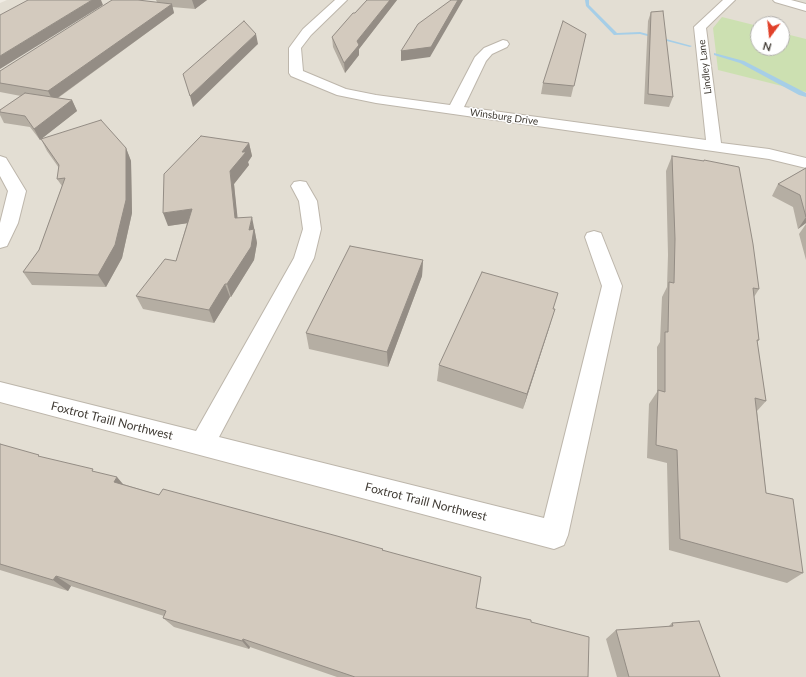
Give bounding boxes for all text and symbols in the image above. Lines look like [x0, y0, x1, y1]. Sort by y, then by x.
north arrow [750, 16, 790, 56]
street label: Lindley Lane [696, 39, 714, 95]
text: N [761, 40, 773, 54]
street label: Winsburg Drive [469, 106, 539, 128]
street label: Foxtrot Traill Northwest [50, 399, 174, 443]
street label: Foxtrot Traill Northwest [364, 480, 488, 524]

